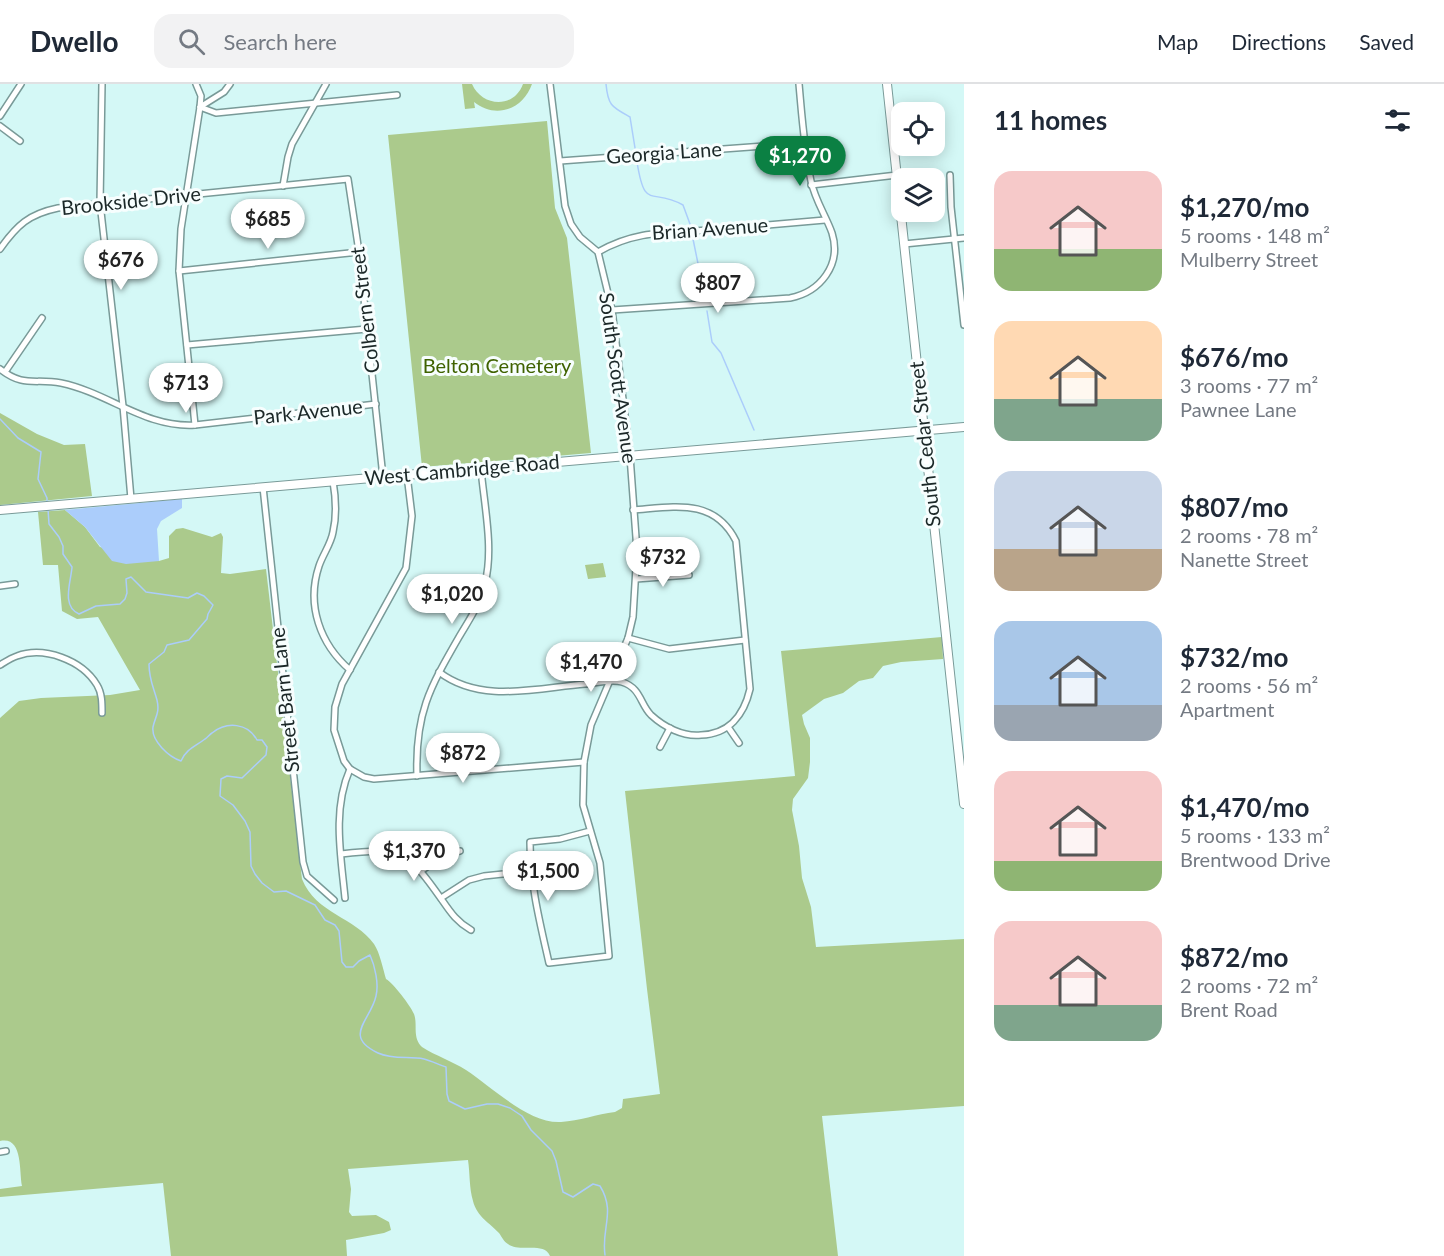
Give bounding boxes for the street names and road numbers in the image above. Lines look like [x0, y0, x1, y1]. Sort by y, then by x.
street label: Georgia Lane [605, 136, 722, 168]
street label: Brookside Drive [60, 181, 202, 219]
street label: Brian Avenue [651, 212, 769, 244]
street label: Colbern Street [344, 246, 384, 375]
street label: South Scott Avenue [595, 291, 643, 465]
street label: South Cedar Street [903, 360, 945, 528]
street label: Park Avenue [252, 393, 364, 429]
street label: West Cambridge Road [363, 449, 560, 489]
street label: Street Barn Lane [264, 626, 304, 774]

